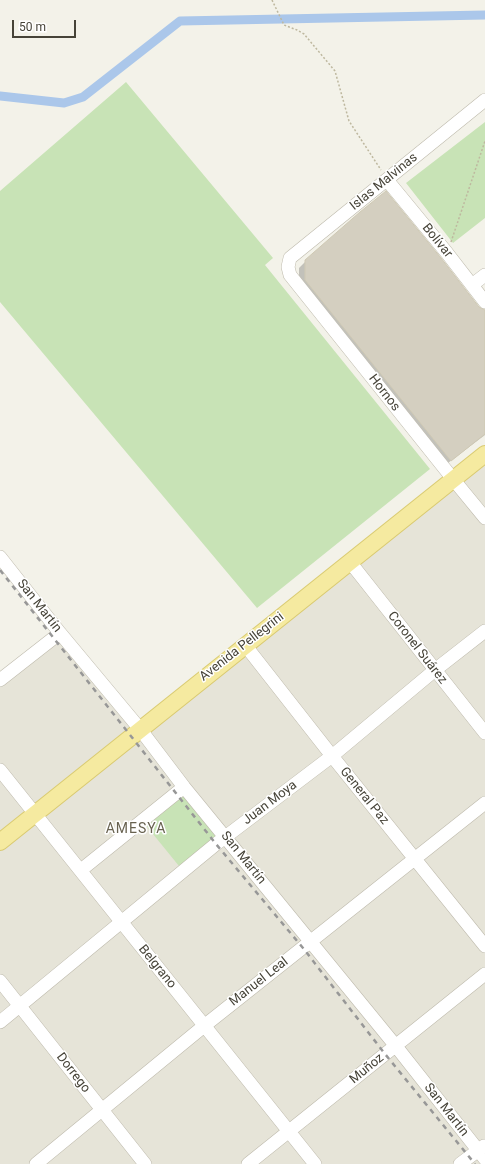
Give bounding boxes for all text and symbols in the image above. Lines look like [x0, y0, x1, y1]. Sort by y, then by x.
scale bar [14, 12, 78, 38]
text: 50 m [19, 20, 46, 34]
street label: Islas Malvinas [347, 150, 421, 214]
street label: Bolívar [418, 221, 456, 261]
street label: Hornos [365, 371, 403, 415]
street label: San Martín [13, 576, 65, 636]
street label: Avenida Pellegrini [197, 609, 287, 685]
street label: Coronel Suárez [384, 609, 450, 687]
street label: General Paz [336, 764, 392, 828]
street label: Juan Moya [240, 778, 300, 828]
district label: AMESYA [106, 821, 166, 837]
street label: San Martín [217, 829, 269, 887]
street label: Belgrano [135, 942, 179, 992]
street label: Manuel Leal [227, 954, 291, 1010]
street label: Dorrego [53, 1050, 93, 1096]
street label: Muñoz [347, 1051, 387, 1087]
street label: San Martín [420, 1080, 472, 1140]

